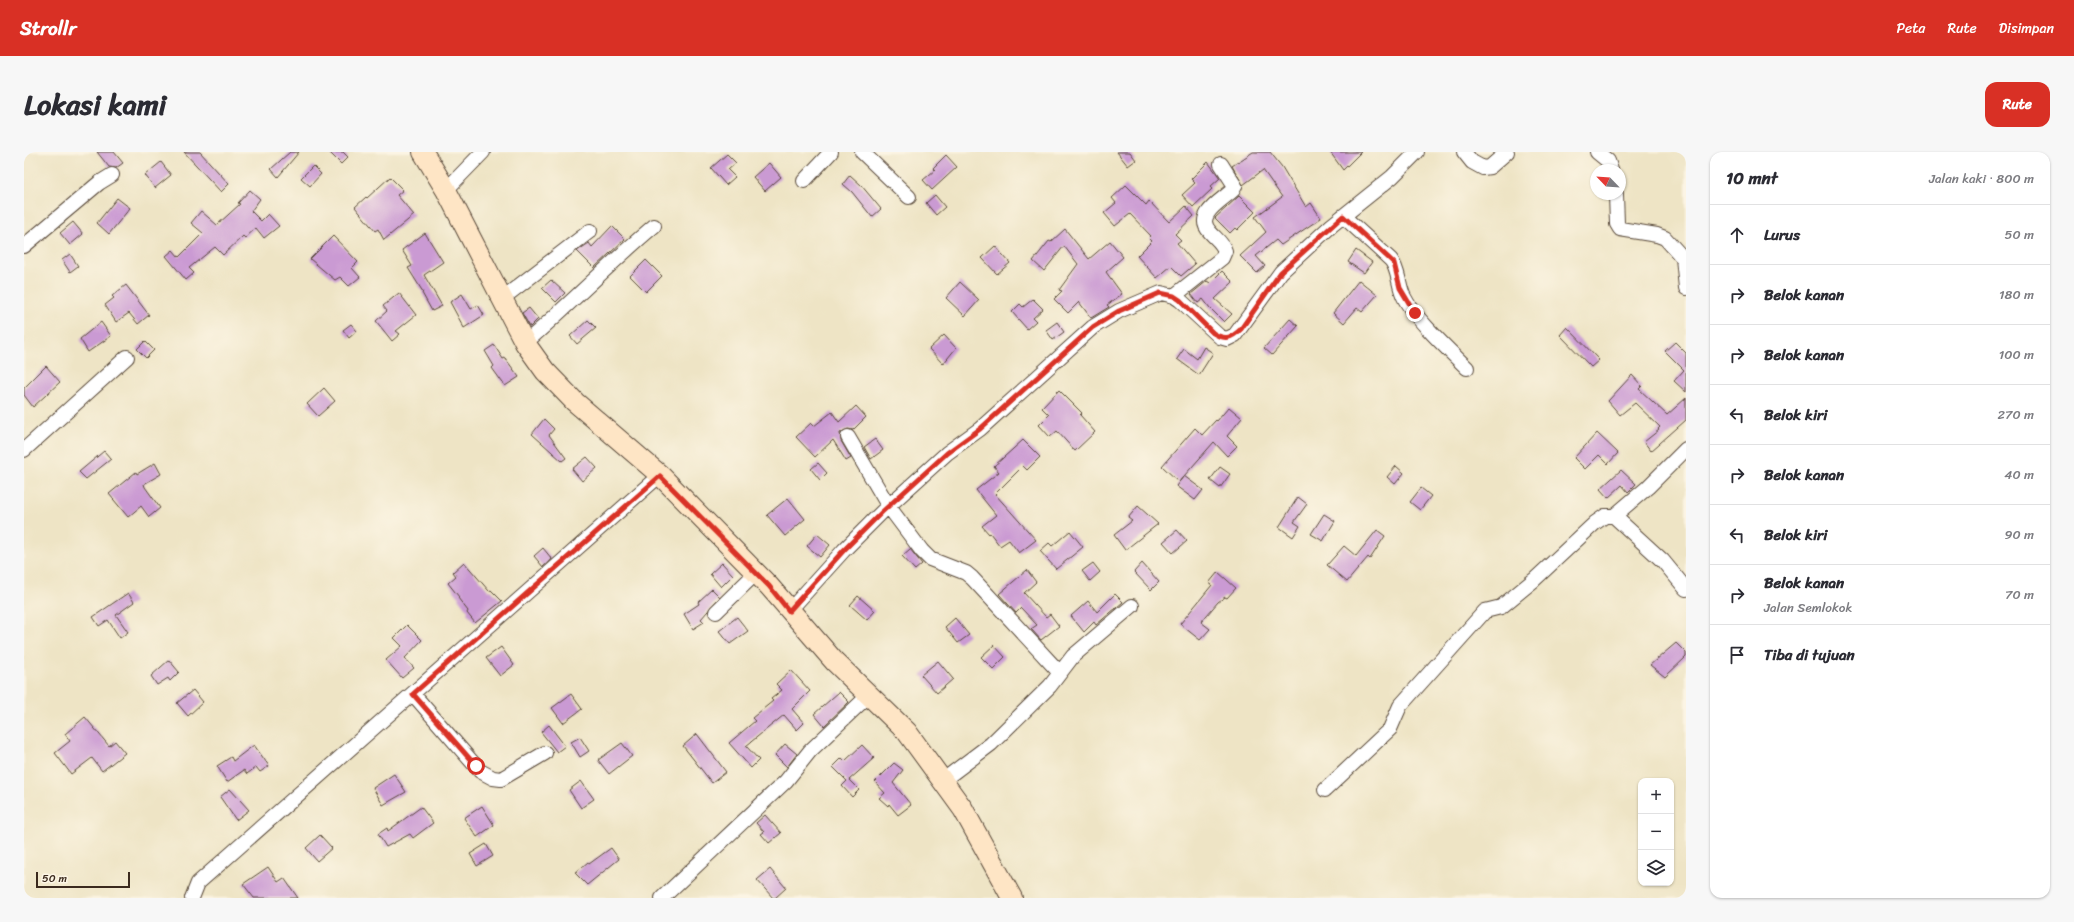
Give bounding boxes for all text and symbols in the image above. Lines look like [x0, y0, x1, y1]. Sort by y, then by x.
text: Strollr [20, 12, 76, 45]
text: Peta [1897, 16, 1925, 41]
text: Rute [1947, 16, 1977, 41]
text: Disimpan [1999, 16, 2054, 41]
text: Lokasi kami [24, 80, 166, 129]
button: Rute [1985, 82, 2050, 127]
text: 10 mnt [1726, 163, 1778, 193]
north arrow [1590, 164, 1626, 200]
text: Jalan kaki · 800 m [1929, 167, 2034, 190]
text: Lurus [1764, 222, 1800, 248]
text: 50 m [2004, 223, 2034, 246]
icon: ahead [1726, 224, 1748, 246]
text: Belok kanan [1764, 282, 1844, 308]
text: 180 m [1999, 283, 2034, 306]
icon: right [1726, 284, 1748, 306]
route end [1406, 304, 1424, 322]
text: Belok kanan [1764, 342, 1844, 368]
text: 100 m [1999, 343, 2034, 366]
icon: right [1726, 344, 1748, 366]
text: Belok kiri [1764, 402, 1827, 428]
text: 270 m [1997, 403, 2034, 426]
icon: left [1726, 404, 1748, 426]
text: Belok kanan [1764, 462, 1844, 488]
text: 40 m [2004, 463, 2034, 486]
icon: right [1726, 464, 1748, 486]
text: Belok kiri [1764, 522, 1827, 548]
text: 90 m [2004, 523, 2034, 546]
icon: left [1726, 524, 1748, 546]
text: Belok kanan [1764, 570, 1844, 596]
text: 70 m [2005, 583, 2034, 606]
icon: right [1726, 584, 1748, 606]
text: Jalan Semlokok [1764, 596, 1852, 619]
text: Tiba di tujuan [1764, 642, 1855, 668]
icon: arrive [1726, 644, 1748, 666]
route start [467, 757, 485, 775]
map controls [1638, 778, 1674, 886]
button: + [1638, 778, 1674, 814]
button: − [1638, 814, 1674, 850]
button: layers [1638, 850, 1674, 886]
text: 50 m [42, 869, 67, 888]
scale bar [36, 870, 130, 889]

